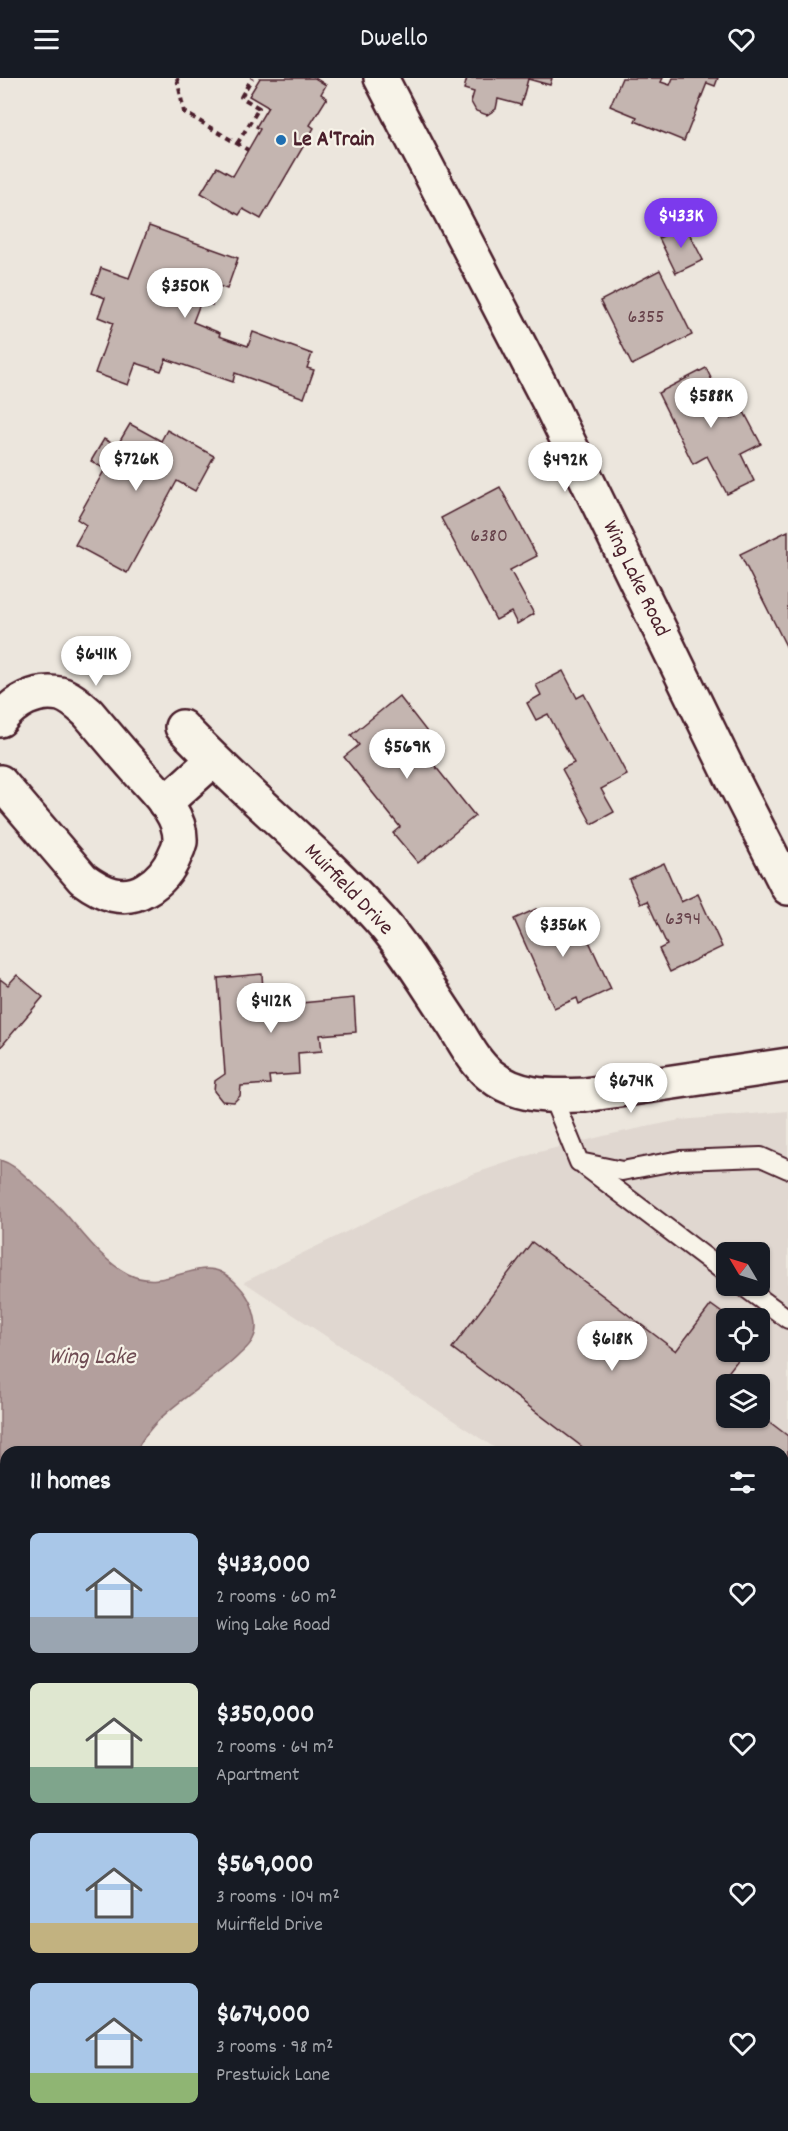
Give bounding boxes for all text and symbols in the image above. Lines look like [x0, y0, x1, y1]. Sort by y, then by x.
text: Dwello [360, 20, 428, 59]
icon: menu [30, 23, 63, 56]
icon: heart [725, 23, 758, 56]
place label: Le A'Train [293, 125, 375, 156]
marker: Le A'Train [274, 133, 288, 147]
pin: $433K [639, 198, 723, 249]
text: $433K [658, 203, 704, 231]
pin: $350K [143, 268, 227, 319]
text: $350K [161, 273, 209, 301]
house number: 6355 [627, 304, 665, 332]
pin: $588K [669, 378, 753, 429]
text: $588K [689, 383, 733, 411]
pin: $726K [94, 441, 178, 492]
pin: $492K [523, 442, 607, 493]
text: $726K [113, 446, 159, 474]
text: $492K [542, 447, 588, 475]
street label: Wing Lake Road [594, 516, 676, 642]
house number: 6380 [470, 523, 508, 551]
pin: $641K [54, 636, 138, 687]
text: $641K [75, 641, 117, 669]
pin: $569K [365, 729, 449, 780]
text: $569K [383, 734, 431, 762]
street label: Muirfield Drive [296, 837, 400, 943]
house number: 6394 [665, 906, 701, 934]
pin: $356K [521, 907, 605, 958]
text: $356K [539, 912, 587, 940]
pin: $412K [229, 983, 313, 1034]
text: $412K [251, 988, 291, 1016]
pin: $674K [589, 1063, 673, 1114]
text: $674K [608, 1068, 654, 1096]
north arrow [716, 1242, 770, 1296]
map controls [716, 1242, 770, 1428]
button: locate [716, 1308, 770, 1362]
pin: $618K [570, 1321, 654, 1372]
text: $618K [591, 1326, 633, 1354]
water label: Wing Lake [49, 1341, 137, 1375]
button: layers [716, 1374, 770, 1428]
text: 11 homes [30, 1464, 111, 1501]
icon: filters [726, 1466, 759, 1499]
text: $433,000 [216, 1547, 311, 1584]
icon: home [78, 1557, 150, 1629]
icon: heart [726, 1577, 759, 1610]
text: 2 rooms · 60 m² [216, 1584, 337, 1612]
text: Wing Lake Road [216, 1612, 330, 1640]
text: $350,000 [216, 1697, 314, 1734]
icon: home [78, 1707, 150, 1779]
icon: heart [726, 1727, 759, 1760]
text: 2 rooms · 64 m² [216, 1734, 334, 1762]
text: Apartment [216, 1762, 299, 1790]
text: $569,000 [216, 1847, 313, 1884]
icon: home [78, 1857, 150, 1929]
icon: heart [726, 1877, 759, 1910]
text: 3 rooms · 104 m² [216, 1884, 340, 1912]
text: Muirfield Drive [216, 1912, 323, 1940]
text: $674,000 [216, 1997, 310, 2034]
icon: home [78, 2007, 150, 2079]
icon: heart [726, 2027, 759, 2060]
text: 3 rooms · 98 m² [216, 2034, 333, 2062]
text: Prestwick Lane [216, 2062, 330, 2090]

